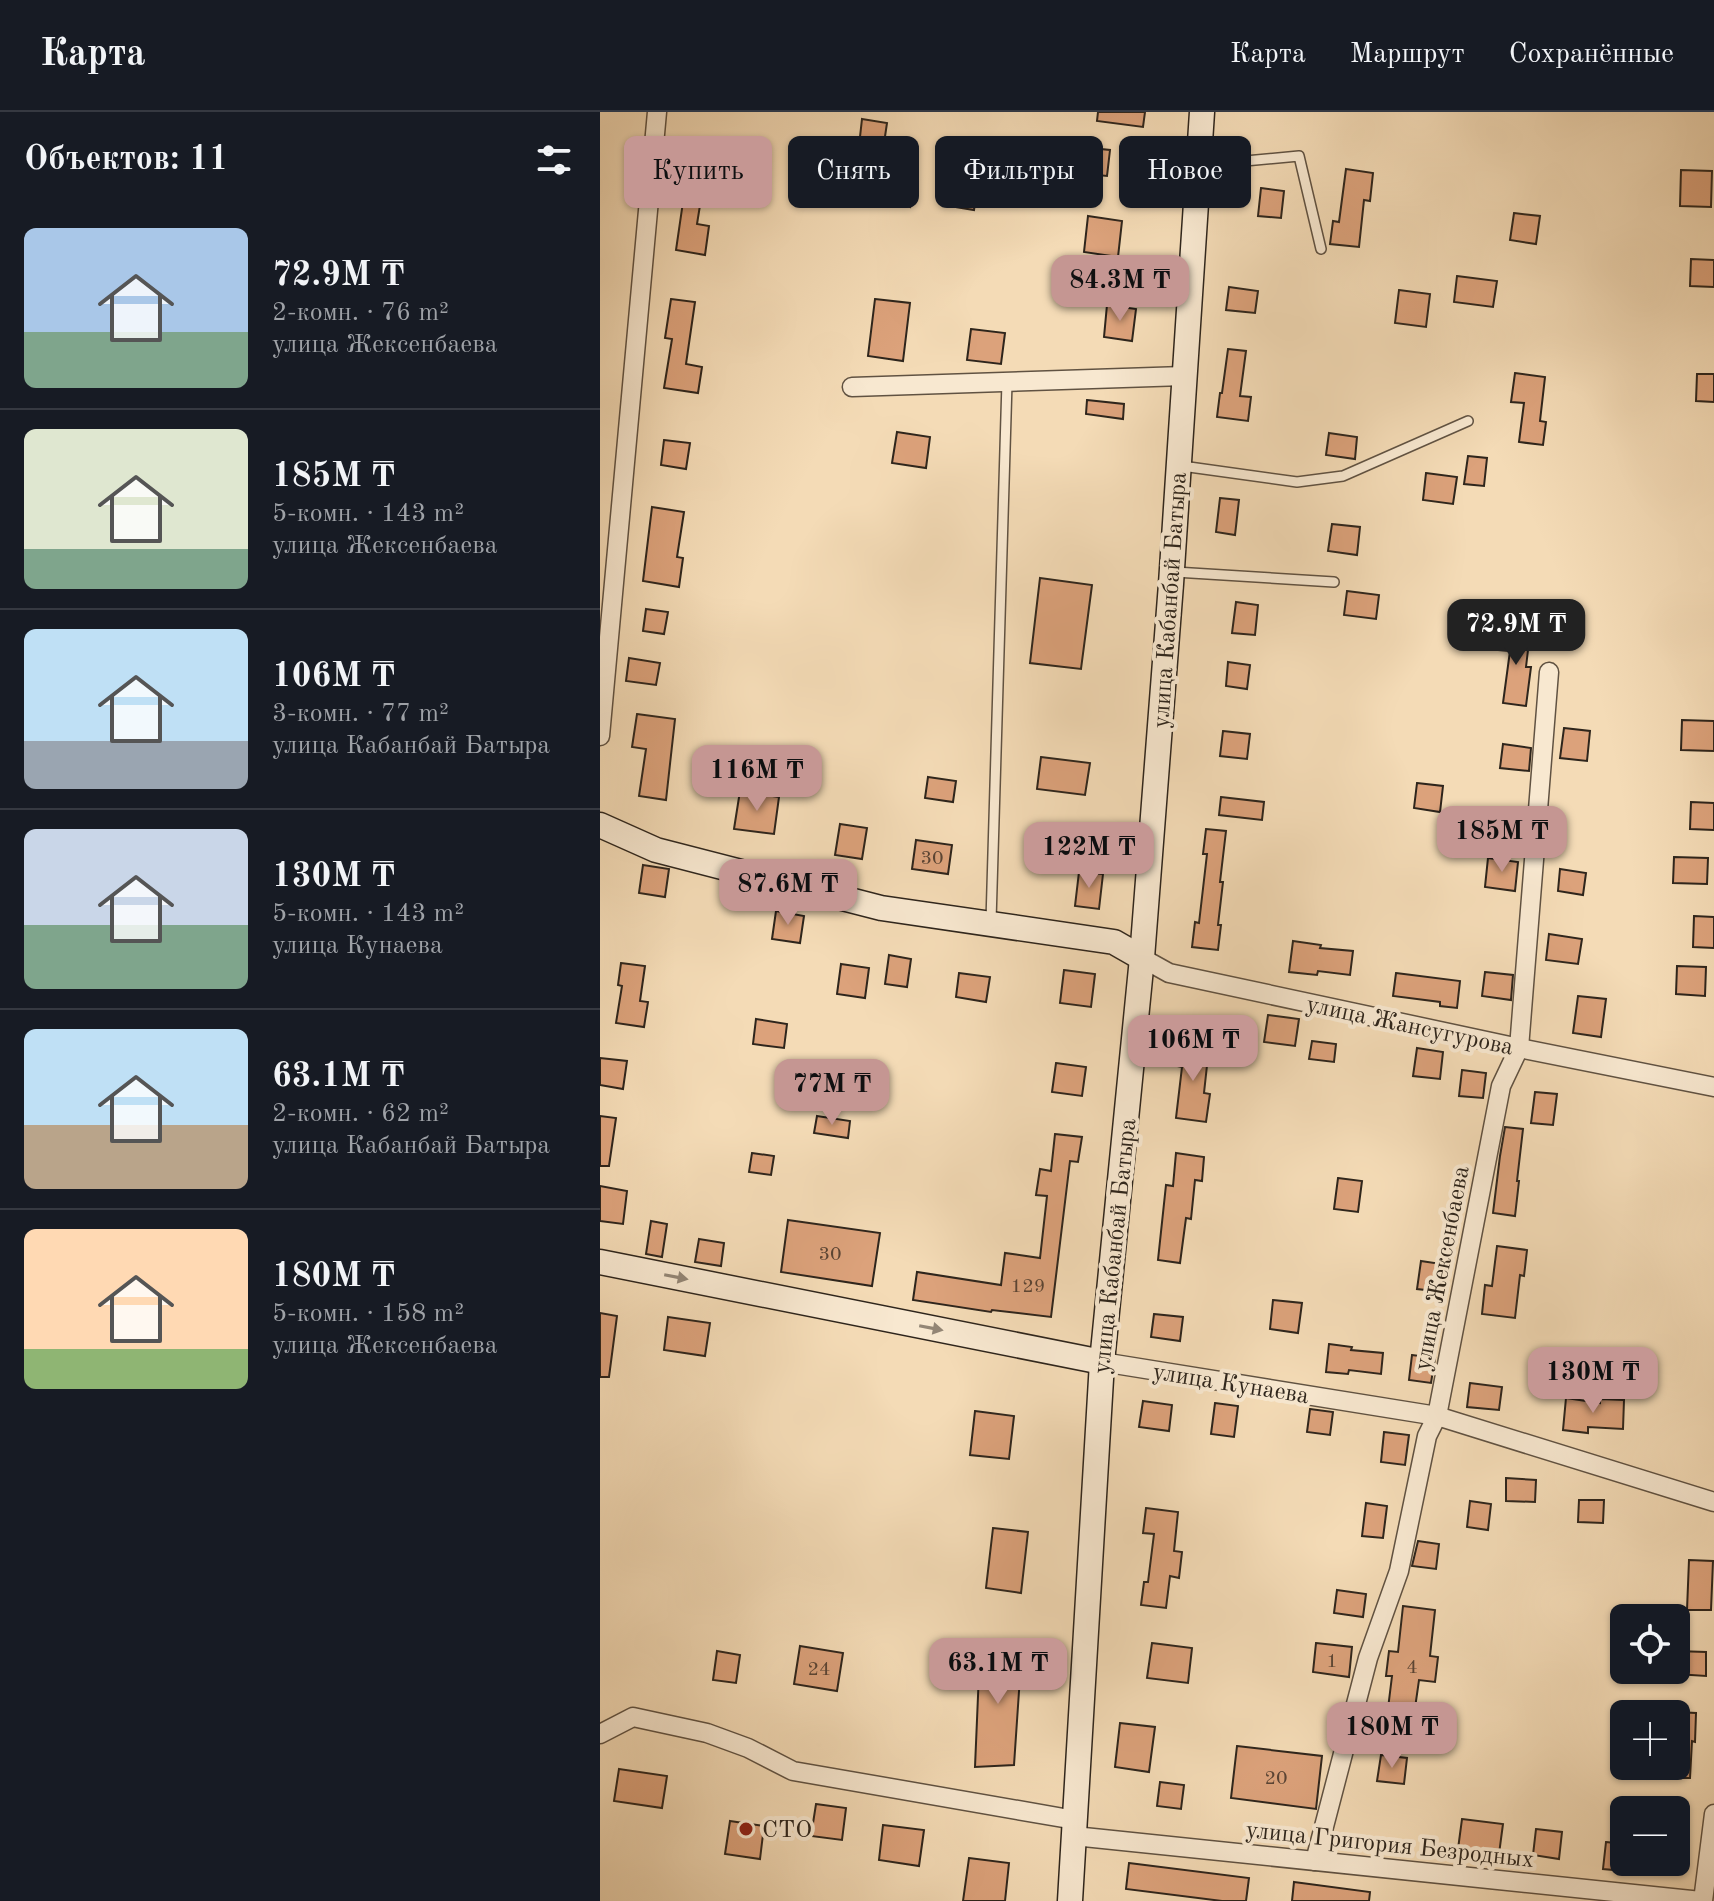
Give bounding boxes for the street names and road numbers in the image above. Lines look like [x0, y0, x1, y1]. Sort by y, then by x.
street label: улица Кабанбай Батыра [1150, 471, 1192, 729]
street label: улица Жансугурова [1304, 993, 1516, 1061]
street label: улица Кабанбай Батыра [1091, 1117, 1141, 1375]
street label: улица Жексенбаева [1411, 1164, 1475, 1373]
street label: улица Кунаева [1151, 1361, 1311, 1409]
street label: улица Григория Безродных [1244, 1819, 1535, 1873]

